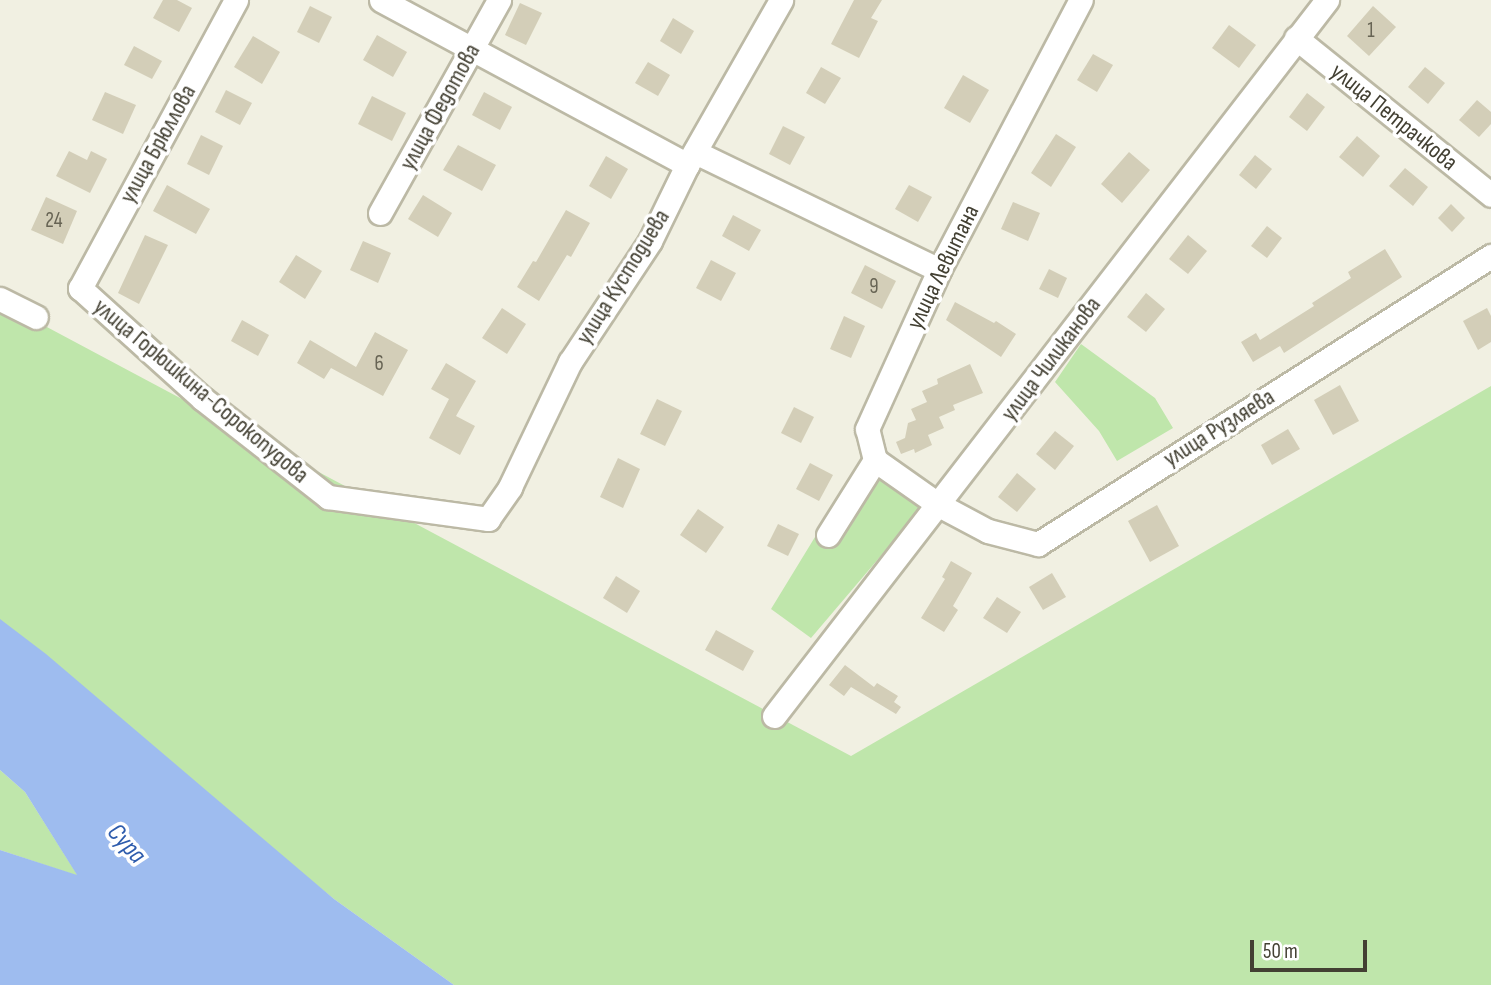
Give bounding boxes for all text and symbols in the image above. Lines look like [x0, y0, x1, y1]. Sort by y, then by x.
house number: 1 [1367, 18, 1375, 44]
street label: улица Федотова [393, 39, 487, 175]
street label: улица Петрачкова [1325, 57, 1463, 177]
street label: улица Брюллова [114, 80, 202, 208]
street label: улица Левитана [901, 200, 985, 334]
street label: улица Кустодиева [570, 204, 676, 350]
house number: 24 [45, 208, 63, 234]
house number: 9 [869, 274, 879, 300]
street label: улица Чиликанова [995, 291, 1107, 427]
street label: улица Горюшкина-Сорокопудова [88, 293, 314, 489]
house number: 6 [374, 351, 384, 377]
street label: улица Рузляева [1158, 383, 1280, 473]
water label: Сура [100, 817, 152, 871]
scale bar [1253, 926, 1370, 970]
text: 50 m [1263, 939, 1298, 964]

